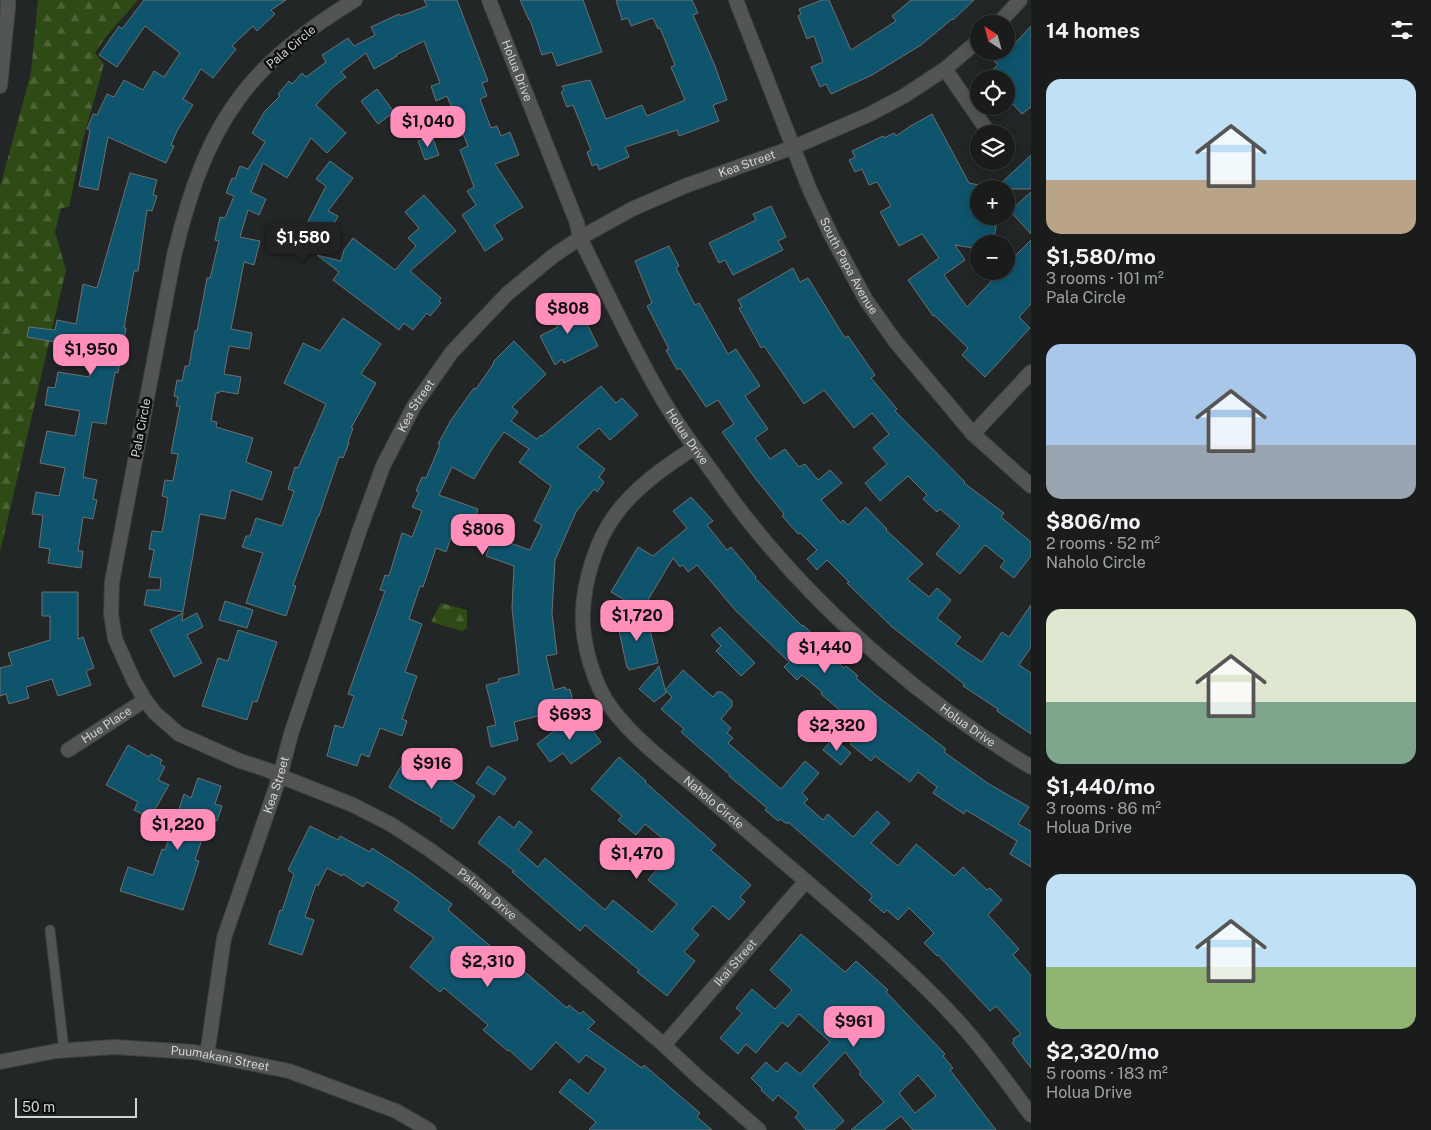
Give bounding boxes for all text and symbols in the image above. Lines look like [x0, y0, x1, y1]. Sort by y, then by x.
north arrow [970, 15, 1015, 60]
map controls [970, 15, 1015, 280]
icon: filters [1388, 16, 1416, 44]
text: 14 homes [1046, 18, 1140, 43]
street label: Pala Circle [264, 22, 319, 72]
street label: Holua Drive [499, 38, 535, 104]
button: locate [970, 70, 1015, 115]
pin: $1,040 [387, 106, 469, 148]
icon: home [1186, 111, 1276, 201]
text: $1,040 [401, 112, 455, 131]
button: layers [970, 125, 1015, 170]
street label: Kea Street [717, 147, 777, 180]
button: + [970, 180, 1015, 225]
street label: South Papa Avenue [817, 215, 881, 317]
pin: $1,580 [262, 222, 344, 264]
text: $1,580 [276, 228, 330, 247]
button: − [970, 235, 1015, 280]
text: $1,580/mo [1046, 244, 1156, 269]
text: 3 rooms · 101 m² [1046, 269, 1164, 288]
text: Pala Circle [1046, 288, 1126, 307]
pin: $808 [538, 292, 598, 335]
text: $808 [547, 299, 589, 318]
pin: $1,950 [50, 334, 132, 376]
text: $1,950 [64, 340, 118, 359]
icon: home [1186, 376, 1276, 466]
street label: Kea Street [395, 377, 438, 435]
street label: Pala Circle [128, 397, 154, 459]
street label: Holua Drive [663, 406, 712, 467]
text: $806/mo [1046, 509, 1141, 534]
pin: $806 [453, 514, 513, 556]
text: $806 [462, 520, 504, 539]
text: 2 rooms · 52 m² [1046, 534, 1160, 553]
text: Naholo Circle [1046, 553, 1146, 572]
pin: $1,720 [596, 600, 678, 642]
text: $1,720 [611, 606, 663, 625]
pin: $1,440 [784, 632, 866, 674]
text: $1,440 [798, 638, 852, 657]
icon: home [1186, 641, 1276, 731]
pin: $693 [540, 698, 600, 741]
street label: Holua Drive [937, 701, 998, 750]
street label: Hue Place [79, 703, 134, 746]
text: $693 [549, 705, 591, 724]
pin: $2,320 [796, 710, 878, 752]
text: $2,320 [809, 716, 865, 735]
pin: $916 [402, 748, 462, 790]
text: $916 [413, 754, 451, 773]
street label: Kea Street [261, 755, 292, 815]
street label: Naholo Circle [681, 773, 747, 832]
text: $1,440/mo [1046, 774, 1155, 799]
text: 3 rooms · 86 m² [1046, 799, 1161, 818]
pin: $1,220 [137, 808, 219, 851]
text: $1,220 [151, 815, 205, 834]
text: Holua Drive [1046, 818, 1132, 837]
pin: $1,470 [596, 838, 678, 880]
text: $1,470 [611, 844, 663, 863]
street label: Palama Drive [455, 865, 520, 923]
icon: home [1186, 906, 1276, 996]
street label: Ikai Street [711, 936, 760, 989]
pin: $2,310 [447, 946, 529, 988]
text: $2,310 [461, 952, 515, 971]
pin: $961 [824, 1006, 884, 1048]
text: $961 [835, 1012, 873, 1031]
text: $2,320/mo [1046, 1039, 1159, 1064]
street label: Puumakani Street [170, 1044, 271, 1074]
text: 5 rooms · 183 m² [1046, 1064, 1168, 1083]
text: Holua Drive [1046, 1083, 1132, 1102]
scale bar [15, 1095, 138, 1118]
text: 50 m [22, 1099, 55, 1115]

